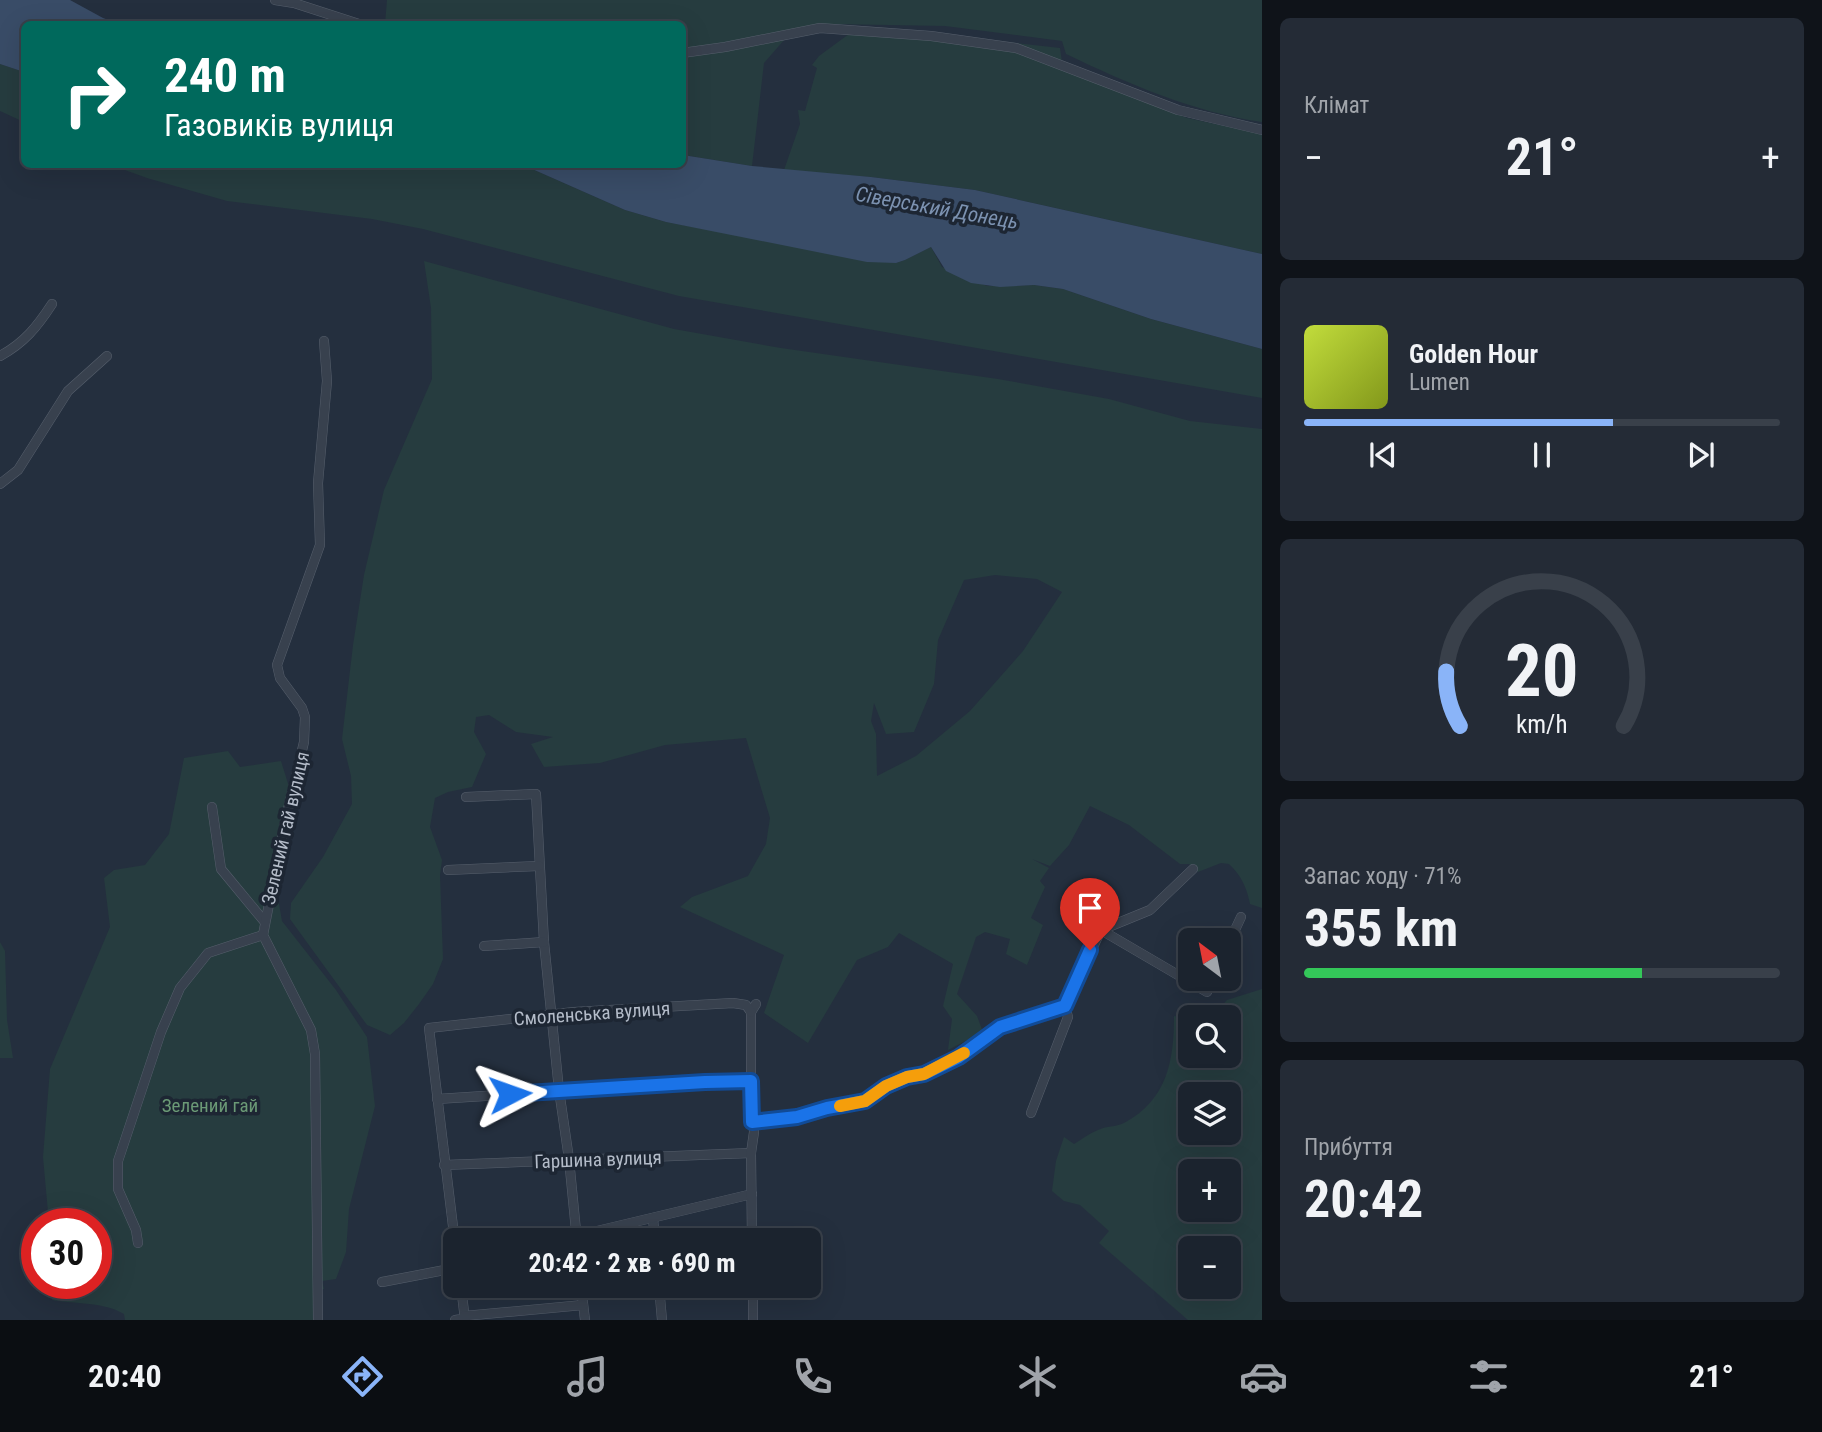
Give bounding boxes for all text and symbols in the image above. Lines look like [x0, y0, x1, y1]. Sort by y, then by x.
text: 240 m [164, 47, 286, 104]
icon: right [49, 49, 140, 140]
text: Клімат [1304, 92, 1369, 119]
text: Газовиків вулиця [164, 106, 394, 144]
text: 21° [1506, 127, 1578, 188]
text: − [1304, 136, 1323, 180]
text: + [1761, 136, 1780, 180]
water label: Сіверський Донець [854, 182, 1020, 234]
text: Golden Hour [1409, 339, 1538, 369]
text: Lumen [1409, 369, 1470, 396]
icon: previous [1364, 436, 1402, 474]
icon: pause [1523, 436, 1561, 474]
icon: next [1682, 436, 1720, 474]
text: 20 [1505, 628, 1579, 714]
text: km/h [1516, 710, 1568, 739]
street label: Зелений гай вулиця [257, 749, 314, 907]
text: Запас ходу · 71% [1304, 863, 1462, 890]
pin [1060, 878, 1120, 950]
icon: arrive [1071, 889, 1109, 927]
text: 355 km [1304, 898, 1458, 959]
north arrow [1178, 928, 1241, 990]
map controls [1178, 928, 1241, 1299]
street label: Смоленська вулиця [513, 997, 671, 1030]
button: search [1178, 1005, 1241, 1068]
position arrow [473, 1057, 547, 1131]
button: layers [1178, 1082, 1241, 1145]
park label: Зелений гай [162, 1094, 258, 1117]
text: Прибуття [1304, 1134, 1393, 1161]
street label: Гаршина вулиця [534, 1146, 662, 1173]
button: + [1178, 1159, 1241, 1222]
text: 20:42 [1304, 1169, 1423, 1230]
speed limit sign: 30 [21, 1208, 112, 1299]
button: − [1178, 1236, 1241, 1299]
text: 20:42 · 2 хв · 690 m [529, 1248, 735, 1278]
icon: directions [338, 1352, 387, 1401]
icon: music [563, 1352, 612, 1401]
icon: phone [788, 1352, 837, 1401]
icon: climate [1013, 1352, 1062, 1401]
icon: car [1239, 1352, 1288, 1401]
icon: filters [1464, 1352, 1513, 1401]
text: 20:40 [88, 1357, 162, 1395]
text: 21° [1689, 1357, 1734, 1395]

